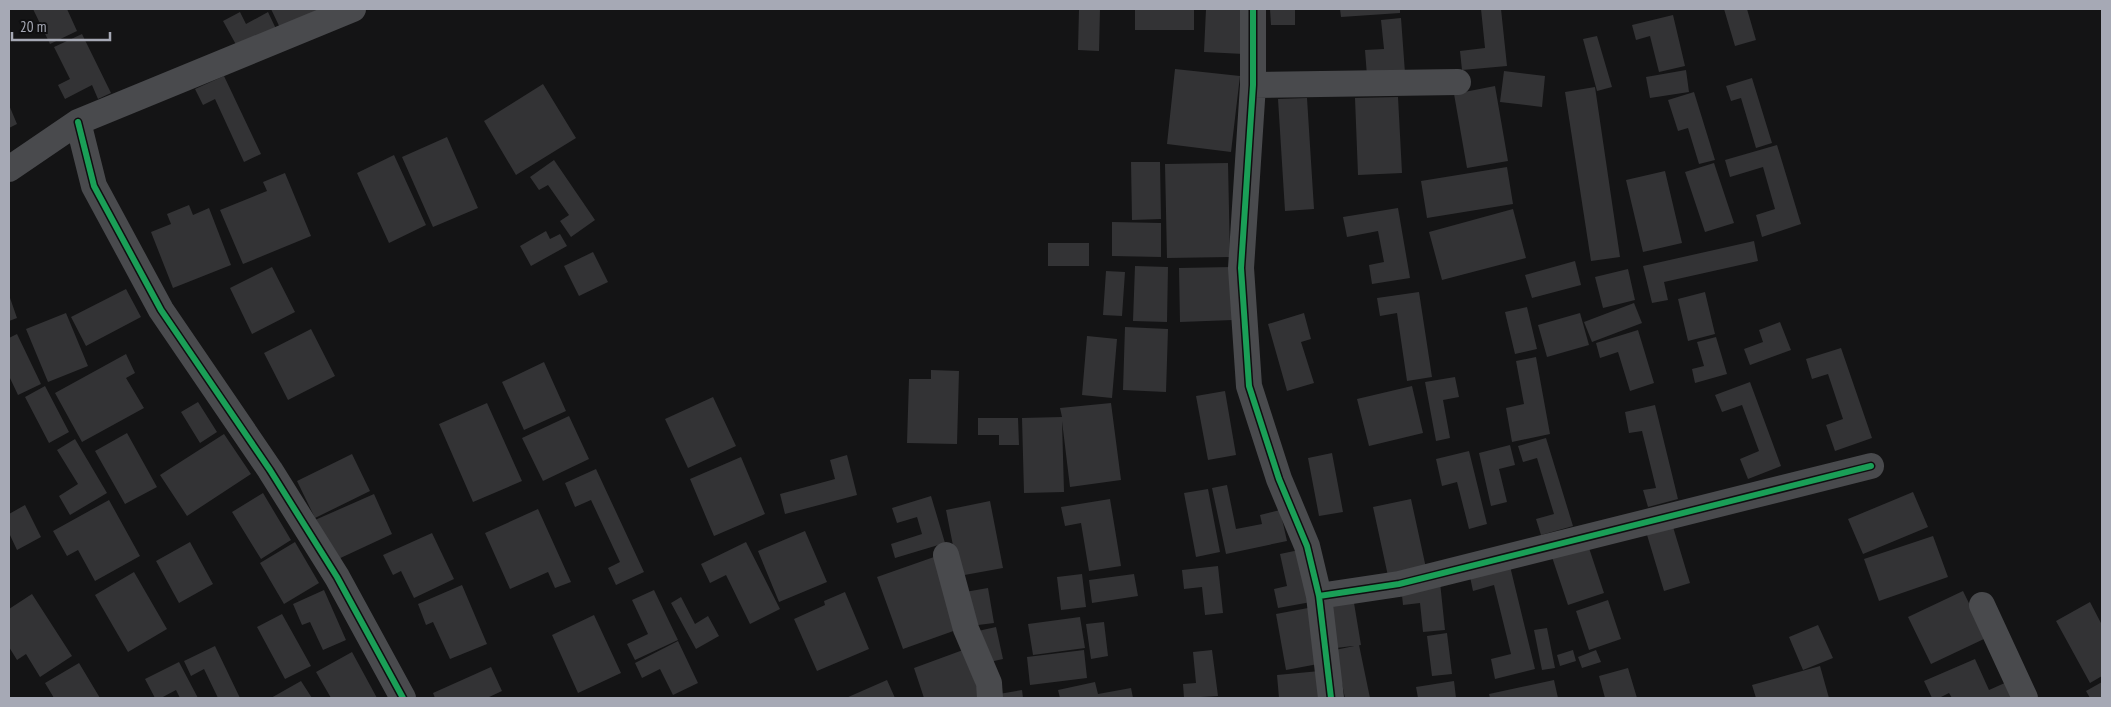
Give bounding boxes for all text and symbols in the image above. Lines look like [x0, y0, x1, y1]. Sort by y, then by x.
scale bar [12, 10, 110, 42]
text: 20 m [20, 17, 46, 36]

